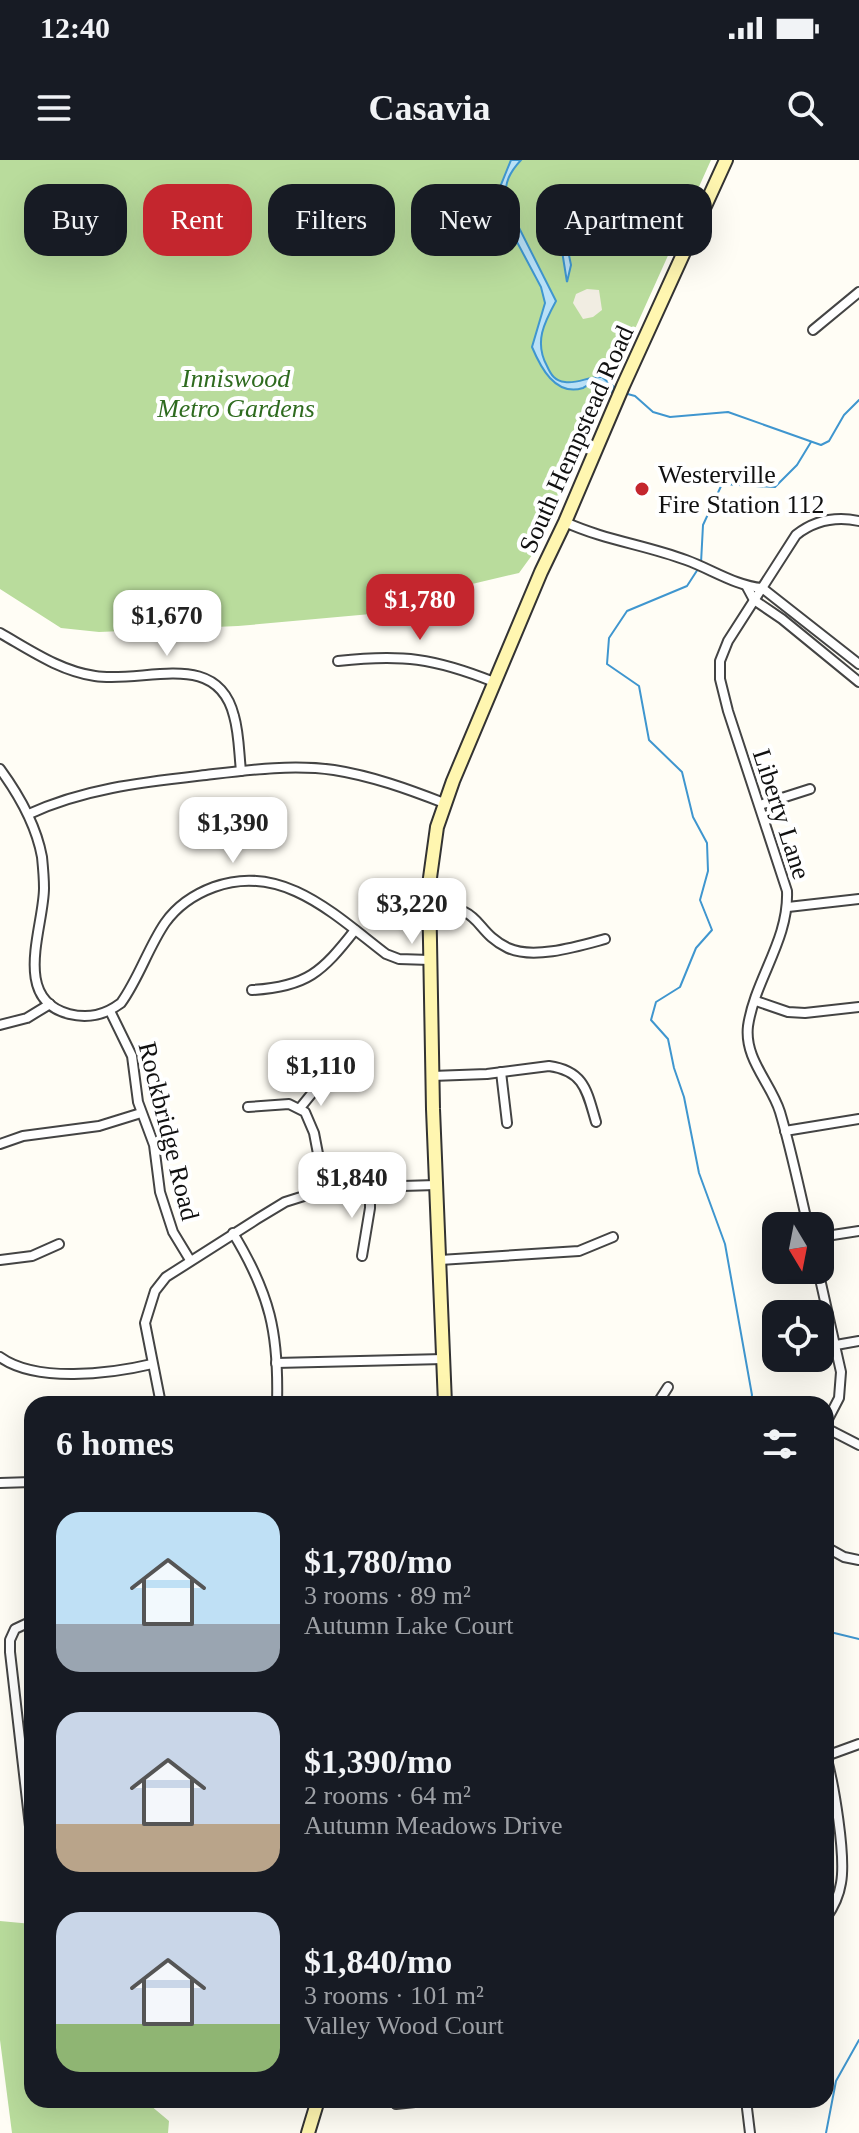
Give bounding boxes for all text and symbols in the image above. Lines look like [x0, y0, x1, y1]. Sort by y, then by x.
text: 12:40 [40, 11, 110, 44]
icon: menu [32, 86, 76, 130]
icon: search [783, 86, 827, 130]
text: Casavia [368, 88, 491, 128]
chip: Buy [24, 184, 127, 256]
chip: Rent [143, 184, 252, 256]
chip: Filters [268, 184, 395, 256]
chip: New [411, 184, 520, 256]
chip: Apartment [536, 184, 712, 256]
street label: South Hempstead Road [513, 321, 640, 557]
park label: Inniswood Metro Gardens [156, 364, 315, 423]
place label: Westerville Fire Station 112 [658, 460, 825, 519]
marker: Westerville Fire Station 112 [633, 480, 651, 498]
pin: $1,780 [355, 574, 485, 642]
text: $1,780 [384, 585, 456, 614]
pin: $1,670 [102, 590, 232, 658]
text: $1,670 [131, 601, 203, 630]
street label: Liberty Lane [747, 745, 816, 883]
pin: $1,390 [168, 797, 298, 865]
text: $1,390 [197, 808, 269, 837]
pin: $3,220 [347, 878, 477, 946]
text: $3,220 [376, 889, 448, 918]
street label: Rockbridge Road [132, 1039, 205, 1223]
pin: $1,110 [256, 1040, 386, 1108]
text: $1,110 [286, 1051, 356, 1080]
pin: $1,840 [287, 1152, 417, 1220]
text: $1,840 [316, 1163, 388, 1192]
north arrow [762, 1212, 834, 1284]
map controls [762, 1212, 834, 1372]
button: locate [762, 1300, 834, 1372]
icon: filters [758, 1422, 802, 1466]
text: 6 homes [56, 1425, 174, 1462]
text: $1,780/mo [304, 1543, 452, 1580]
icon: home [120, 1544, 216, 1640]
text: 3 rooms · 89 m² [304, 1581, 471, 1610]
text: Autumn Lake Court [304, 1611, 513, 1640]
text: $1,390/mo [304, 1743, 452, 1780]
icon: home [120, 1744, 216, 1840]
text: 2 rooms · 64 m² [304, 1781, 471, 1810]
text: Autumn Meadows Drive [304, 1811, 563, 1840]
text: $1,840/mo [304, 1943, 452, 1980]
icon: home [120, 1944, 216, 2040]
text: 3 rooms · 101 m² [304, 1981, 484, 2010]
text: Valley Wood Court [304, 2011, 504, 2040]

